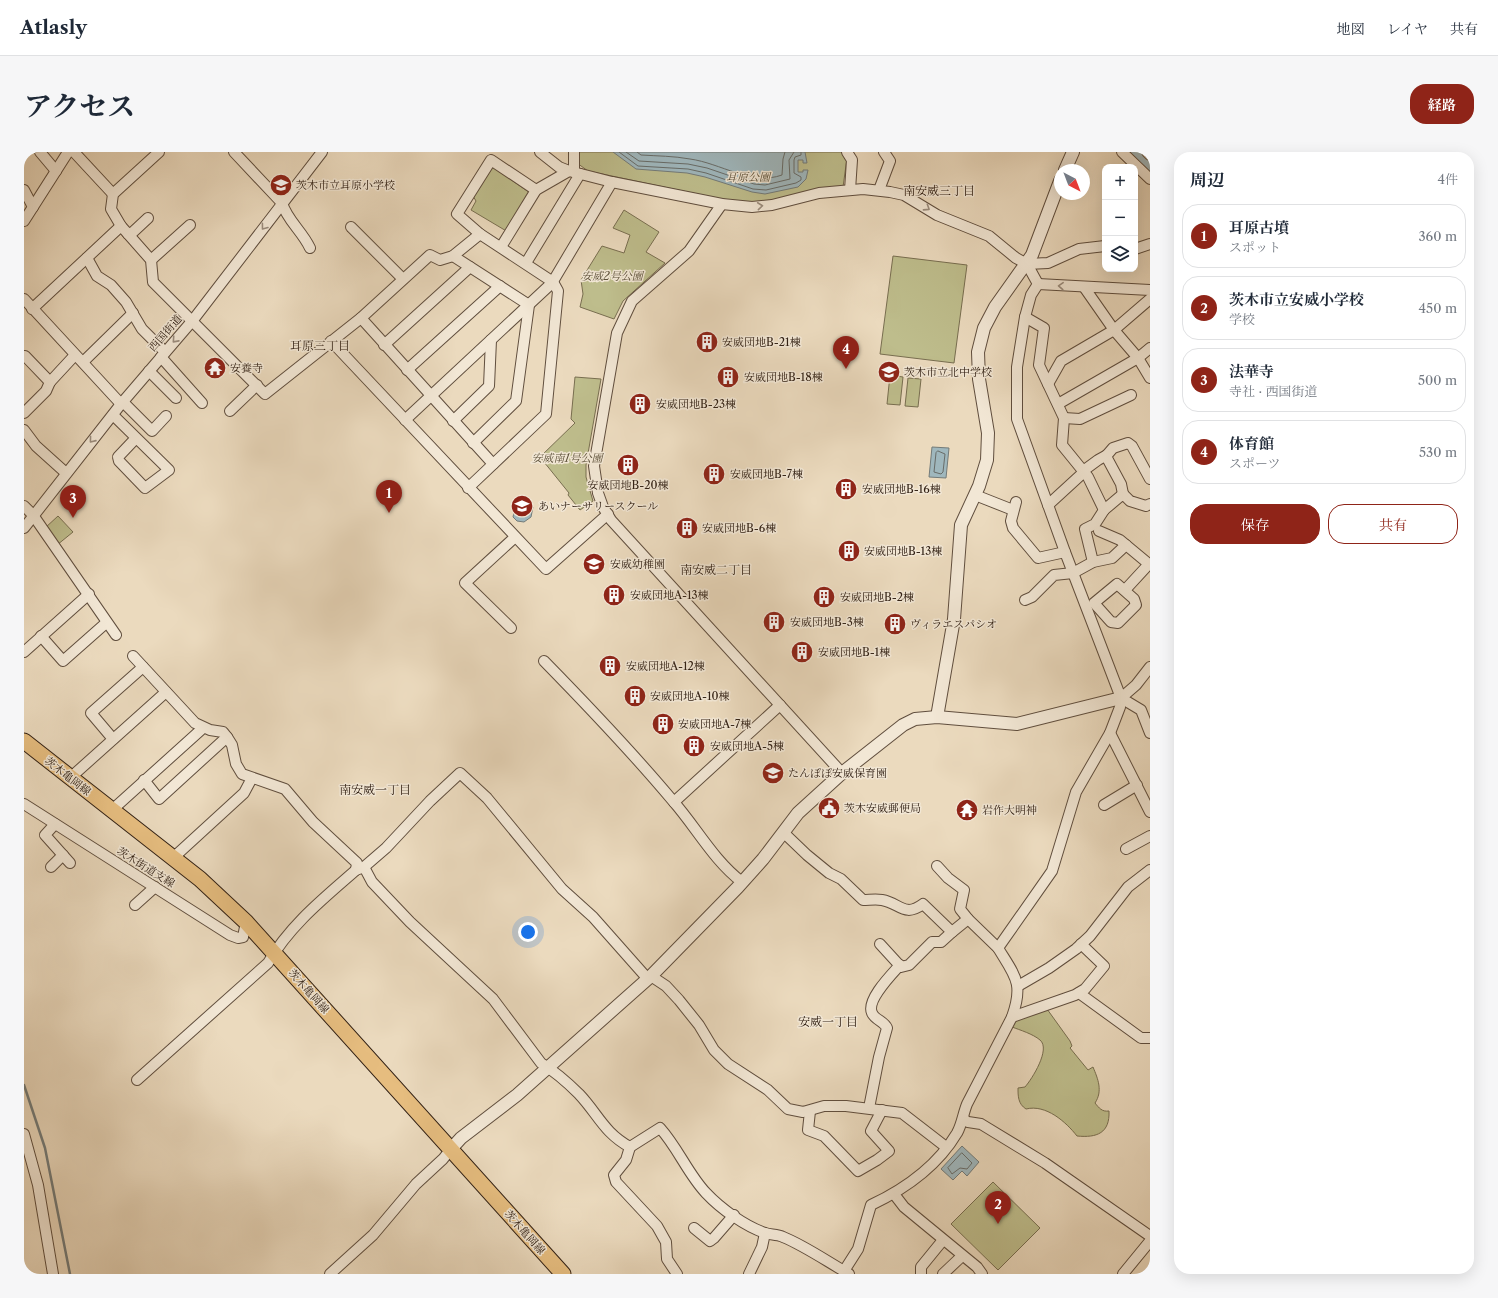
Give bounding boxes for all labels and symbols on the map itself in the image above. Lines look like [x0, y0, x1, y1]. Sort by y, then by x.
north arrow [1054, 164, 1090, 200]
park label: 耳原公園 [726, 170, 772, 184]
school or university icon: 茨木市立耳原小学校 [268, 172, 294, 198]
place label: 茨木市立耳原小学校 [296, 178, 395, 192]
district label: 南安威三丁目 [903, 183, 975, 198]
one-way arrow [757, 202, 763, 211]
one-way arrow [922, 203, 929, 210]
one-way arrow [261, 223, 268, 230]
park label: 安威2号公園 [581, 269, 645, 283]
one-way arrow [1058, 281, 1064, 290]
street label: 西国街道 [145, 312, 185, 354]
building icon: 安威団地B-21棟 [694, 329, 720, 355]
place label: 安威団地B-21棟 [722, 335, 801, 349]
one-way arrow [172, 336, 179, 343]
pin: 4 [833, 336, 859, 369]
district label: 耳原三丁目 [290, 338, 350, 353]
temple icon: 安養寺 [202, 355, 228, 381]
school or university icon: 茨木市立北中学校 [876, 359, 902, 385]
place label: 安養寺 [230, 361, 263, 375]
building icon: 安威団地B-18棟 [715, 364, 741, 390]
place label: 茨木市立北中学校 [904, 365, 992, 379]
place label: 安威団地B-18棟 [744, 370, 823, 384]
building icon: 安威団地B-23棟 [627, 391, 653, 417]
place label: 安威団地B-23棟 [656, 397, 736, 411]
one-way arrow [89, 436, 96, 443]
park label: 安威南1号公園 [532, 451, 604, 465]
building icon: 安威団地B-20棟 [615, 452, 641, 478]
building icon: 安威団地B-7棟 [701, 461, 727, 487]
place label: 安威団地B-7棟 [730, 467, 803, 481]
building icon: 安威団地B-16棟 [833, 476, 859, 502]
place label: 安威団地B-20棟 [587, 478, 669, 492]
pin: 1 [376, 480, 402, 513]
place label: 安威団地B-16棟 [862, 482, 941, 496]
pin: 3 [60, 485, 86, 518]
school or university icon: あいナーサリースクール [509, 493, 535, 519]
place label: あいナーサリースクール [538, 499, 658, 513]
building icon: 安威団地B-6棟 [674, 515, 700, 541]
place label: 安威団地B-6棟 [702, 521, 776, 535]
building icon: 安威団地B-13棟 [836, 538, 862, 564]
place label: 安威団地B-13棟 [864, 544, 942, 558]
school or university icon: 安威幼稚園 [581, 551, 607, 577]
place label: 安威幼稚園 [610, 557, 665, 571]
district label: 南安威二丁目 [680, 562, 752, 577]
building icon: 安威団地A-13棟 [601, 582, 627, 608]
building icon: 安威団地B-2棟 [811, 584, 837, 610]
place label: 安威団地A-13棟 [630, 588, 709, 602]
place label: 安威団地B-2棟 [840, 590, 914, 604]
building icon: 安威団地B-3棟 [761, 609, 787, 635]
building icon: ヴィラエスパシオ [882, 611, 908, 637]
place label: 安威団地B-3棟 [790, 615, 864, 629]
place label: ヴィラエスパシオ [910, 617, 997, 631]
building icon: 安威団地B-1棟 [789, 639, 815, 665]
place label: 安威団地B-1棟 [818, 645, 890, 659]
building icon: 安威団地A-12棟 [597, 653, 623, 679]
place label: 安威団地A-12棟 [626, 659, 705, 673]
building icon: 安威団地A-10棟 [622, 683, 648, 709]
place label: 安威団地A-10棟 [650, 689, 729, 703]
building icon: 安威団地A-7棟 [650, 711, 676, 737]
place label: 安威団地A-7棟 [678, 717, 751, 731]
building icon: 安威団地A-5棟 [681, 733, 707, 759]
place label: 安威団地A-5棟 [710, 739, 784, 753]
street label: 茨木亀岡線 [42, 754, 94, 798]
school or university icon: たんぽぽ安威保育園 [760, 760, 786, 786]
place label: たんぽぽ安威保育園 [788, 766, 887, 780]
district label: 南安威一丁目 [339, 782, 411, 797]
public building icon: 茨木安威郵便局 [816, 795, 842, 821]
temple icon: 岩作大明神 [954, 797, 980, 823]
place label: 茨木安威郵便局 [844, 801, 921, 815]
place label: 岩作大明神 [982, 803, 1037, 817]
street label: 茨木街道支線 [114, 844, 178, 890]
your location [518, 922, 538, 942]
street label: 茨木亀岡線 [285, 966, 333, 1016]
district label: 安威一丁目 [798, 1014, 858, 1029]
pin: 2 [985, 1191, 1011, 1224]
street label: 茨木亀岡線 [501, 1207, 549, 1257]

